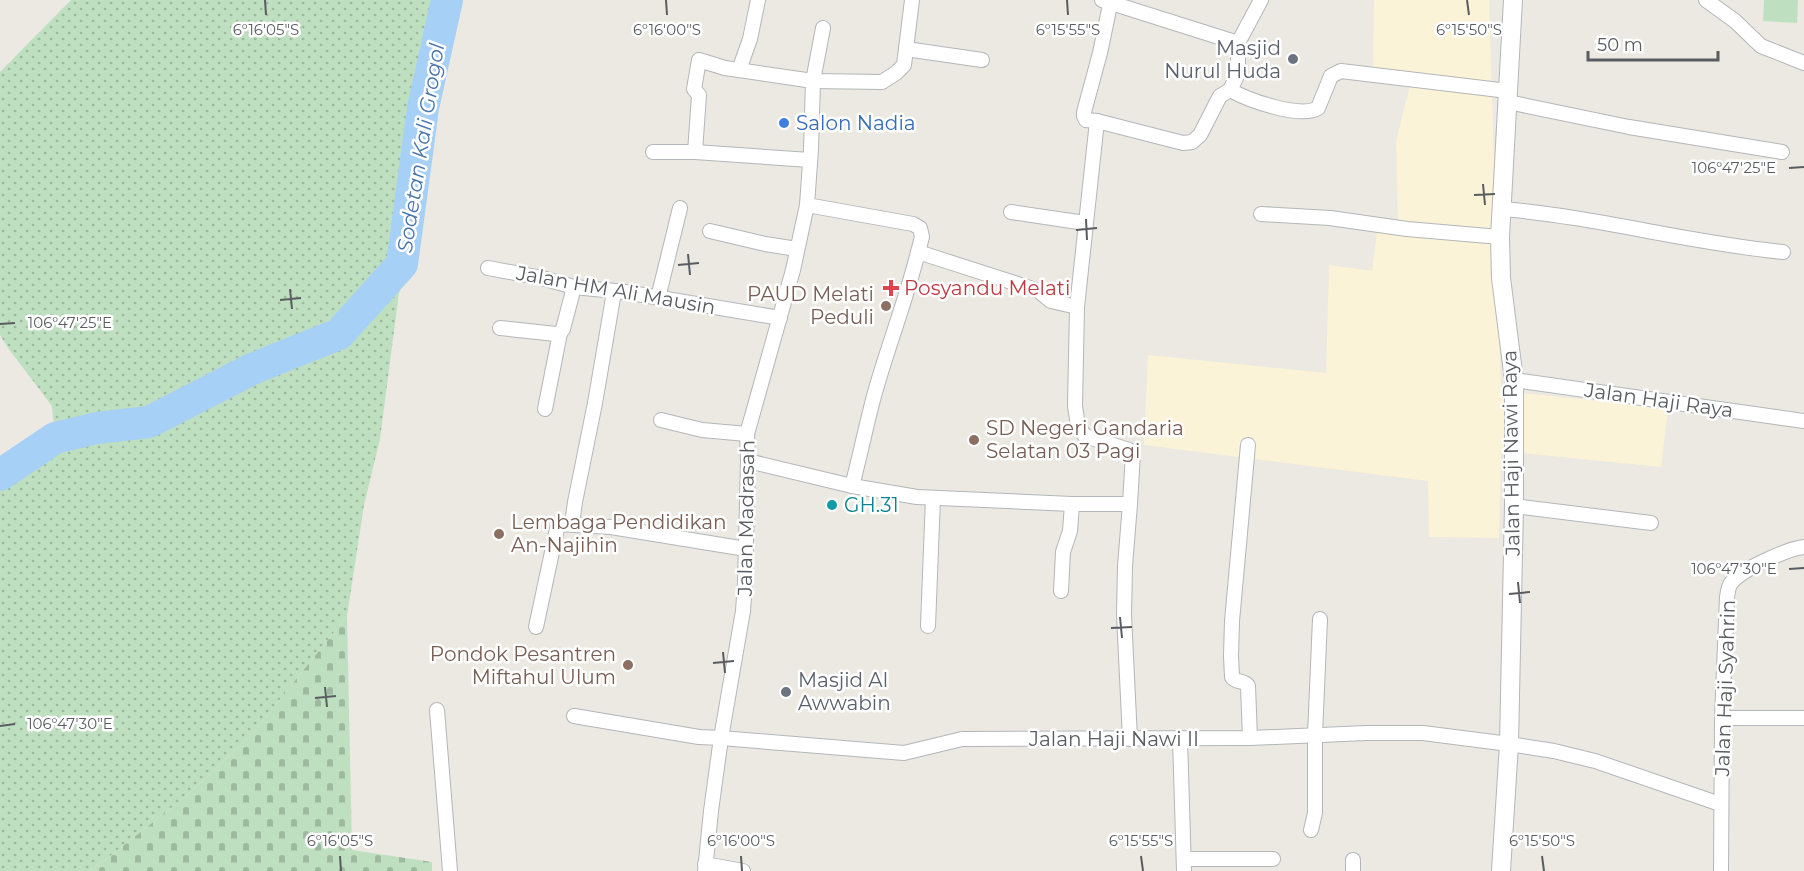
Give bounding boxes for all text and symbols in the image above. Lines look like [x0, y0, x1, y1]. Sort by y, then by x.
text: 6°16'05"S [233, 20, 299, 39]
text: 6°16'00"S [633, 20, 701, 39]
text: 6°15'55"S [1036, 20, 1100, 39]
text: 6°15'50"S [1436, 20, 1502, 39]
scale bar [1588, 24, 1718, 62]
text: 50 m [1597, 34, 1643, 56]
place label: Masjid Nurul Huda [1164, 36, 1281, 83]
water label: Sodetan Kali Grogol [392, 41, 449, 254]
marker: Masjid Nurul Huda [1286, 52, 1300, 66]
place label: Salon Nadia [796, 111, 916, 135]
marker: Salon Nadia [777, 116, 791, 130]
text: 106°47'25"E [1692, 158, 1776, 177]
street label: Jalan HM Ali Mausin [514, 260, 717, 319]
place label: Posyandu Melati [904, 276, 1070, 300]
marker: Posyandu Melati [882, 279, 900, 297]
place label: PAUD Melati Peduli [747, 282, 874, 329]
marker: PAUD Melati Peduli [879, 299, 893, 313]
text: 106°47'25"E [28, 313, 112, 332]
street label: Jalan Haji Nawi Raya [1497, 350, 1525, 557]
street label: Jalan Haji Raya [1582, 378, 1735, 422]
place label: SD Negeri Gandaria Selatan 03 Pagi [986, 416, 1184, 463]
marker: SD Negeri Gandaria Selatan 03 Pagi [967, 433, 981, 447]
street label: Jalan Madrasah [733, 440, 759, 597]
place label: GH.31 [844, 493, 899, 517]
marker: GH.31 [825, 498, 839, 512]
place label: Lembaga Pendidikan An-Najihin [511, 510, 727, 557]
marker: Lembaga Pendidikan An-Najihin [492, 527, 506, 541]
text: 106°47'30"E [1691, 559, 1777, 578]
street label: Jalan Haji Syahrin [1710, 599, 1740, 778]
place label: Pondok Pesantren Miftahul Ulum [430, 642, 616, 689]
marker: Pondok Pesantren Miftahul Ulum [621, 658, 635, 672]
place label: Masjid Al Awwabin [798, 668, 891, 715]
marker: Masjid Al Awwabin [779, 685, 793, 699]
text: 106°47'30"E [27, 714, 113, 733]
street label: Jalan Haji Nawi II [1028, 727, 1199, 751]
text: 6°16'05"S [307, 831, 373, 850]
text: 6°16'00"S [707, 831, 775, 850]
text: 6°15'55"S [1109, 831, 1173, 850]
text: 6°15'50"S [1509, 831, 1575, 850]

